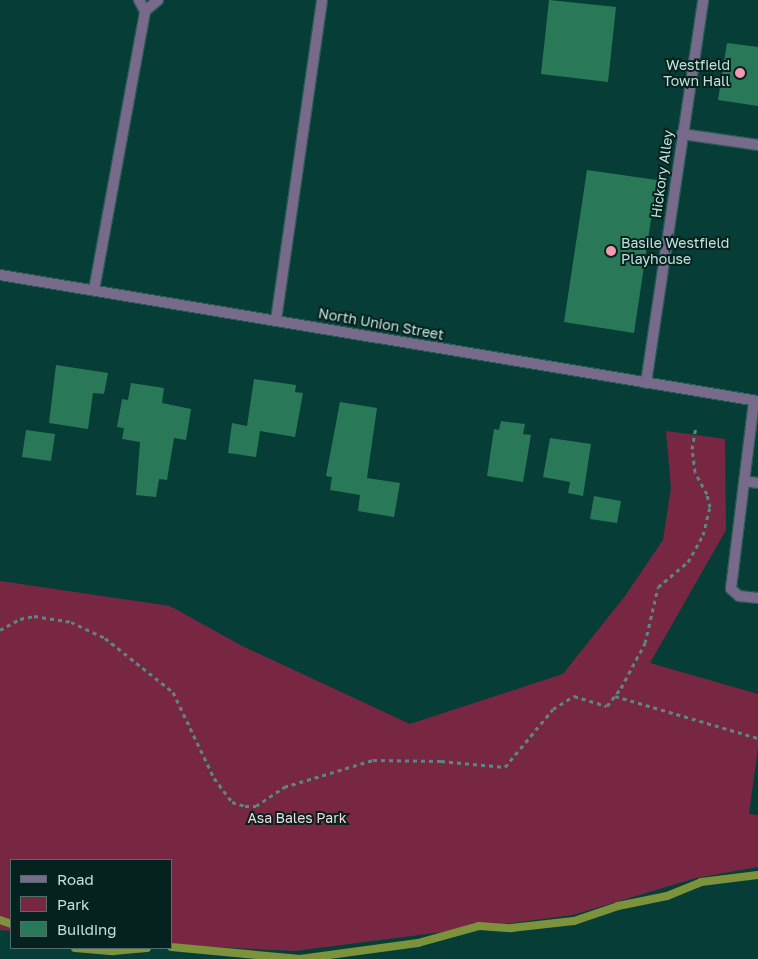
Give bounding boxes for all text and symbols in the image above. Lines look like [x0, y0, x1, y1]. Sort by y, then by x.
place label: Westfield Town Hall [663, 57, 730, 90]
marker: Westfield Town Hall [734, 67, 746, 79]
street label: Hickory Alley [647, 129, 677, 219]
place label: Basile Westfield Playhouse [621, 235, 729, 268]
marker: Basile Westfield Playhouse [605, 245, 617, 257]
street label: North Union Street [317, 305, 445, 343]
park label: Asa Bales Park [247, 810, 347, 826]
legend [10, 859, 172, 949]
text: Road [57, 870, 94, 888]
text: Park [57, 895, 89, 913]
text: Building [57, 920, 117, 938]

